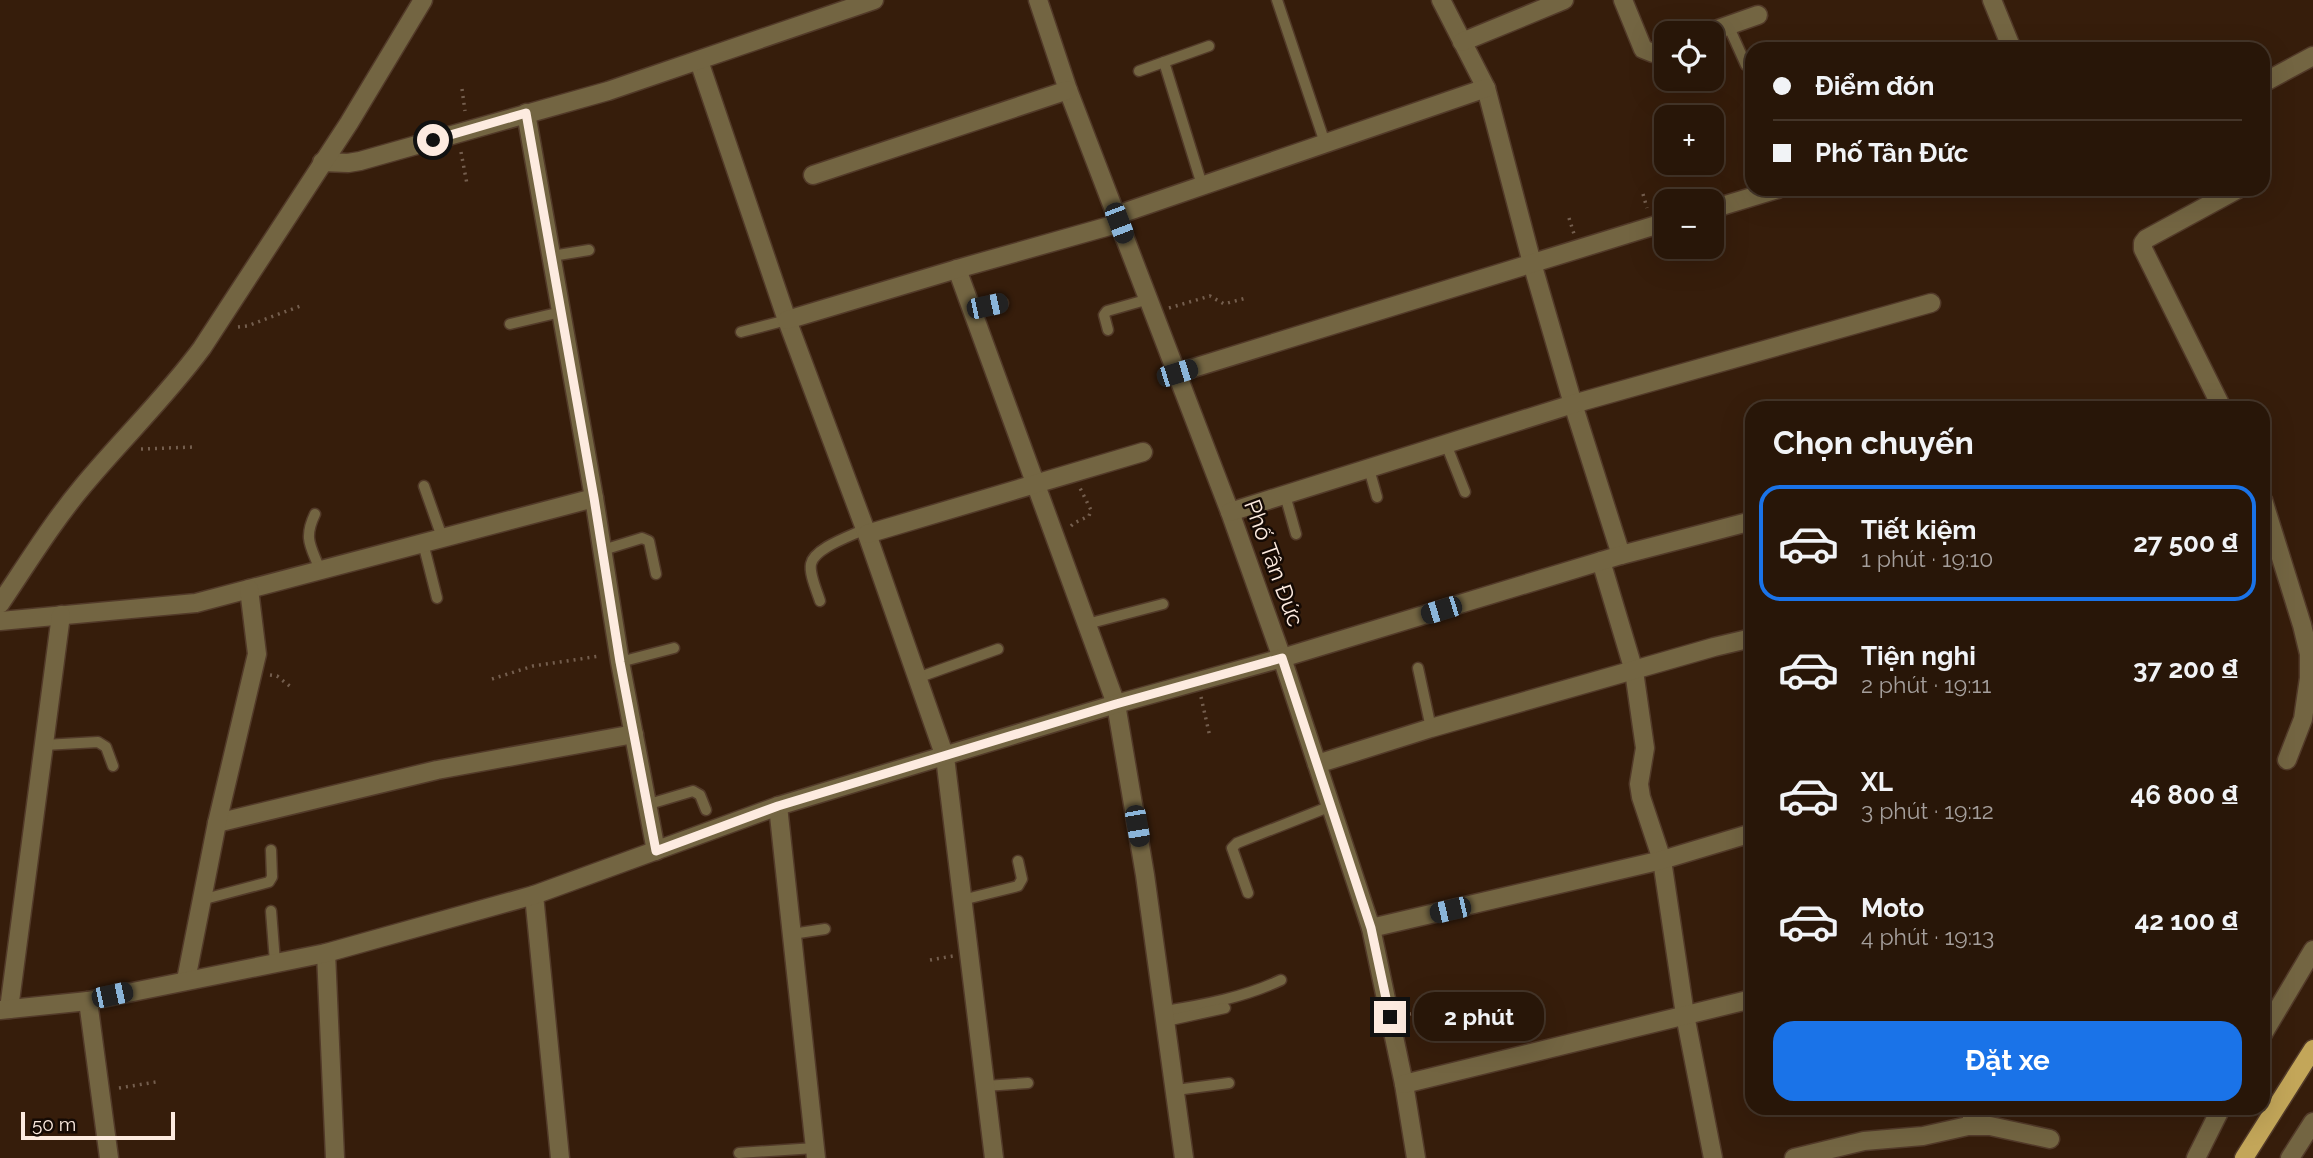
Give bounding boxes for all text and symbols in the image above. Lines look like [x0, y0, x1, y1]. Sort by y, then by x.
map controls [1654, 21, 1724, 259]
button: locate [1654, 21, 1724, 91]
text: Điểm đón [1815, 71, 1935, 101]
button: + [1654, 105, 1724, 175]
route start [417, 124, 449, 156]
text: Phố Tân Đức [1815, 138, 1968, 168]
button: − [1654, 189, 1724, 259]
car [1102, 200, 1137, 246]
car [965, 291, 1010, 321]
car [1154, 357, 1201, 389]
text: Chọn chuyến [1773, 424, 1974, 461]
street label: Phố Tân Đức [1239, 496, 1310, 630]
icon: car [1777, 512, 1840, 575]
text: Tiết kiệm [1861, 515, 1976, 545]
text: 27 500 ₫ [2133, 528, 2238, 558]
text: 1 phút · 19:10 [1861, 545, 1993, 572]
car [1418, 594, 1465, 626]
icon: car [1777, 638, 1840, 701]
text: Tiện nghi [1861, 641, 1976, 671]
text: 37 200 ₫ [2133, 654, 2238, 684]
text: 2 phút · 19:11 [1861, 671, 1991, 698]
icon: car [1777, 764, 1840, 827]
text: XL [1861, 767, 1893, 797]
text: 46 800 ₫ [2130, 780, 2238, 810]
text: 3 phút · 19:12 [1861, 797, 1994, 824]
car [1124, 803, 1151, 849]
icon: car [1777, 890, 1840, 953]
text: Moto [1861, 893, 1924, 923]
car [1428, 895, 1473, 925]
text: 42 100 ₫ [2134, 906, 2238, 936]
text: 4 phút · 19:13 [1861, 923, 1994, 950]
car [90, 980, 135, 1010]
callout: 2 phút [1414, 992, 1544, 1042]
route end [1374, 1001, 1406, 1033]
text: 2 phút [1444, 1003, 1514, 1030]
button: Đặt xe [1773, 1021, 2242, 1101]
scale bar [21, 1109, 175, 1141]
text: 50 m [32, 1113, 76, 1135]

